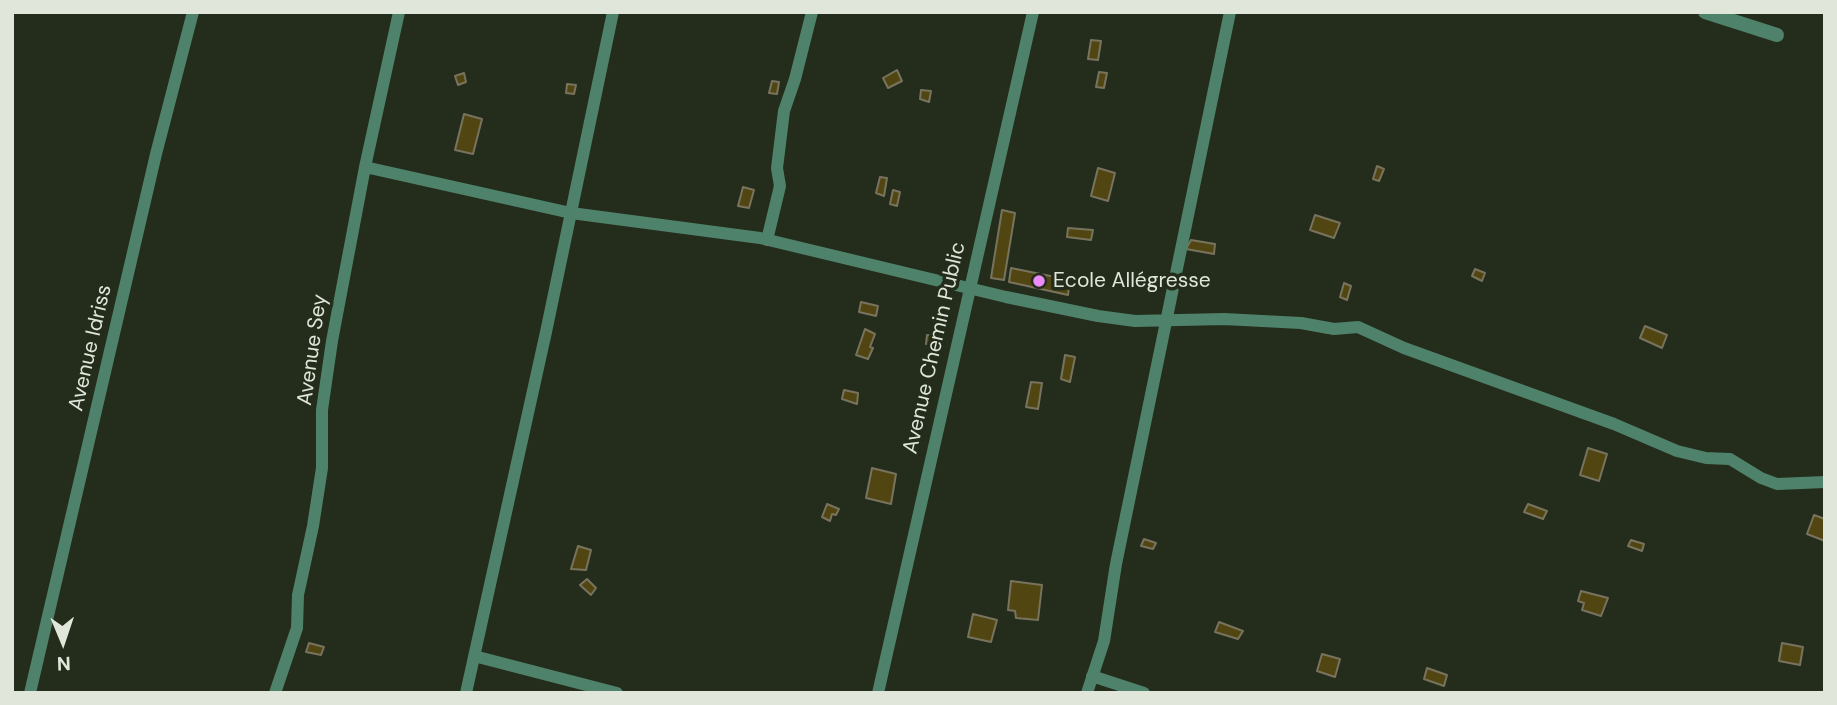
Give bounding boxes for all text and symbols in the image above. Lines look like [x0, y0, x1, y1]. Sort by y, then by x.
street label: Avenue Chemin Public [898, 240, 972, 456]
place label: Ecole Allégresse [1053, 268, 1211, 294]
marker: Ecole Allégresse [1031, 273, 1047, 289]
street label: Avenue Idriss [64, 282, 118, 414]
street label: Avenue Sey [293, 293, 333, 407]
north arrow [28, 607, 98, 677]
text: N [56, 651, 71, 676]

